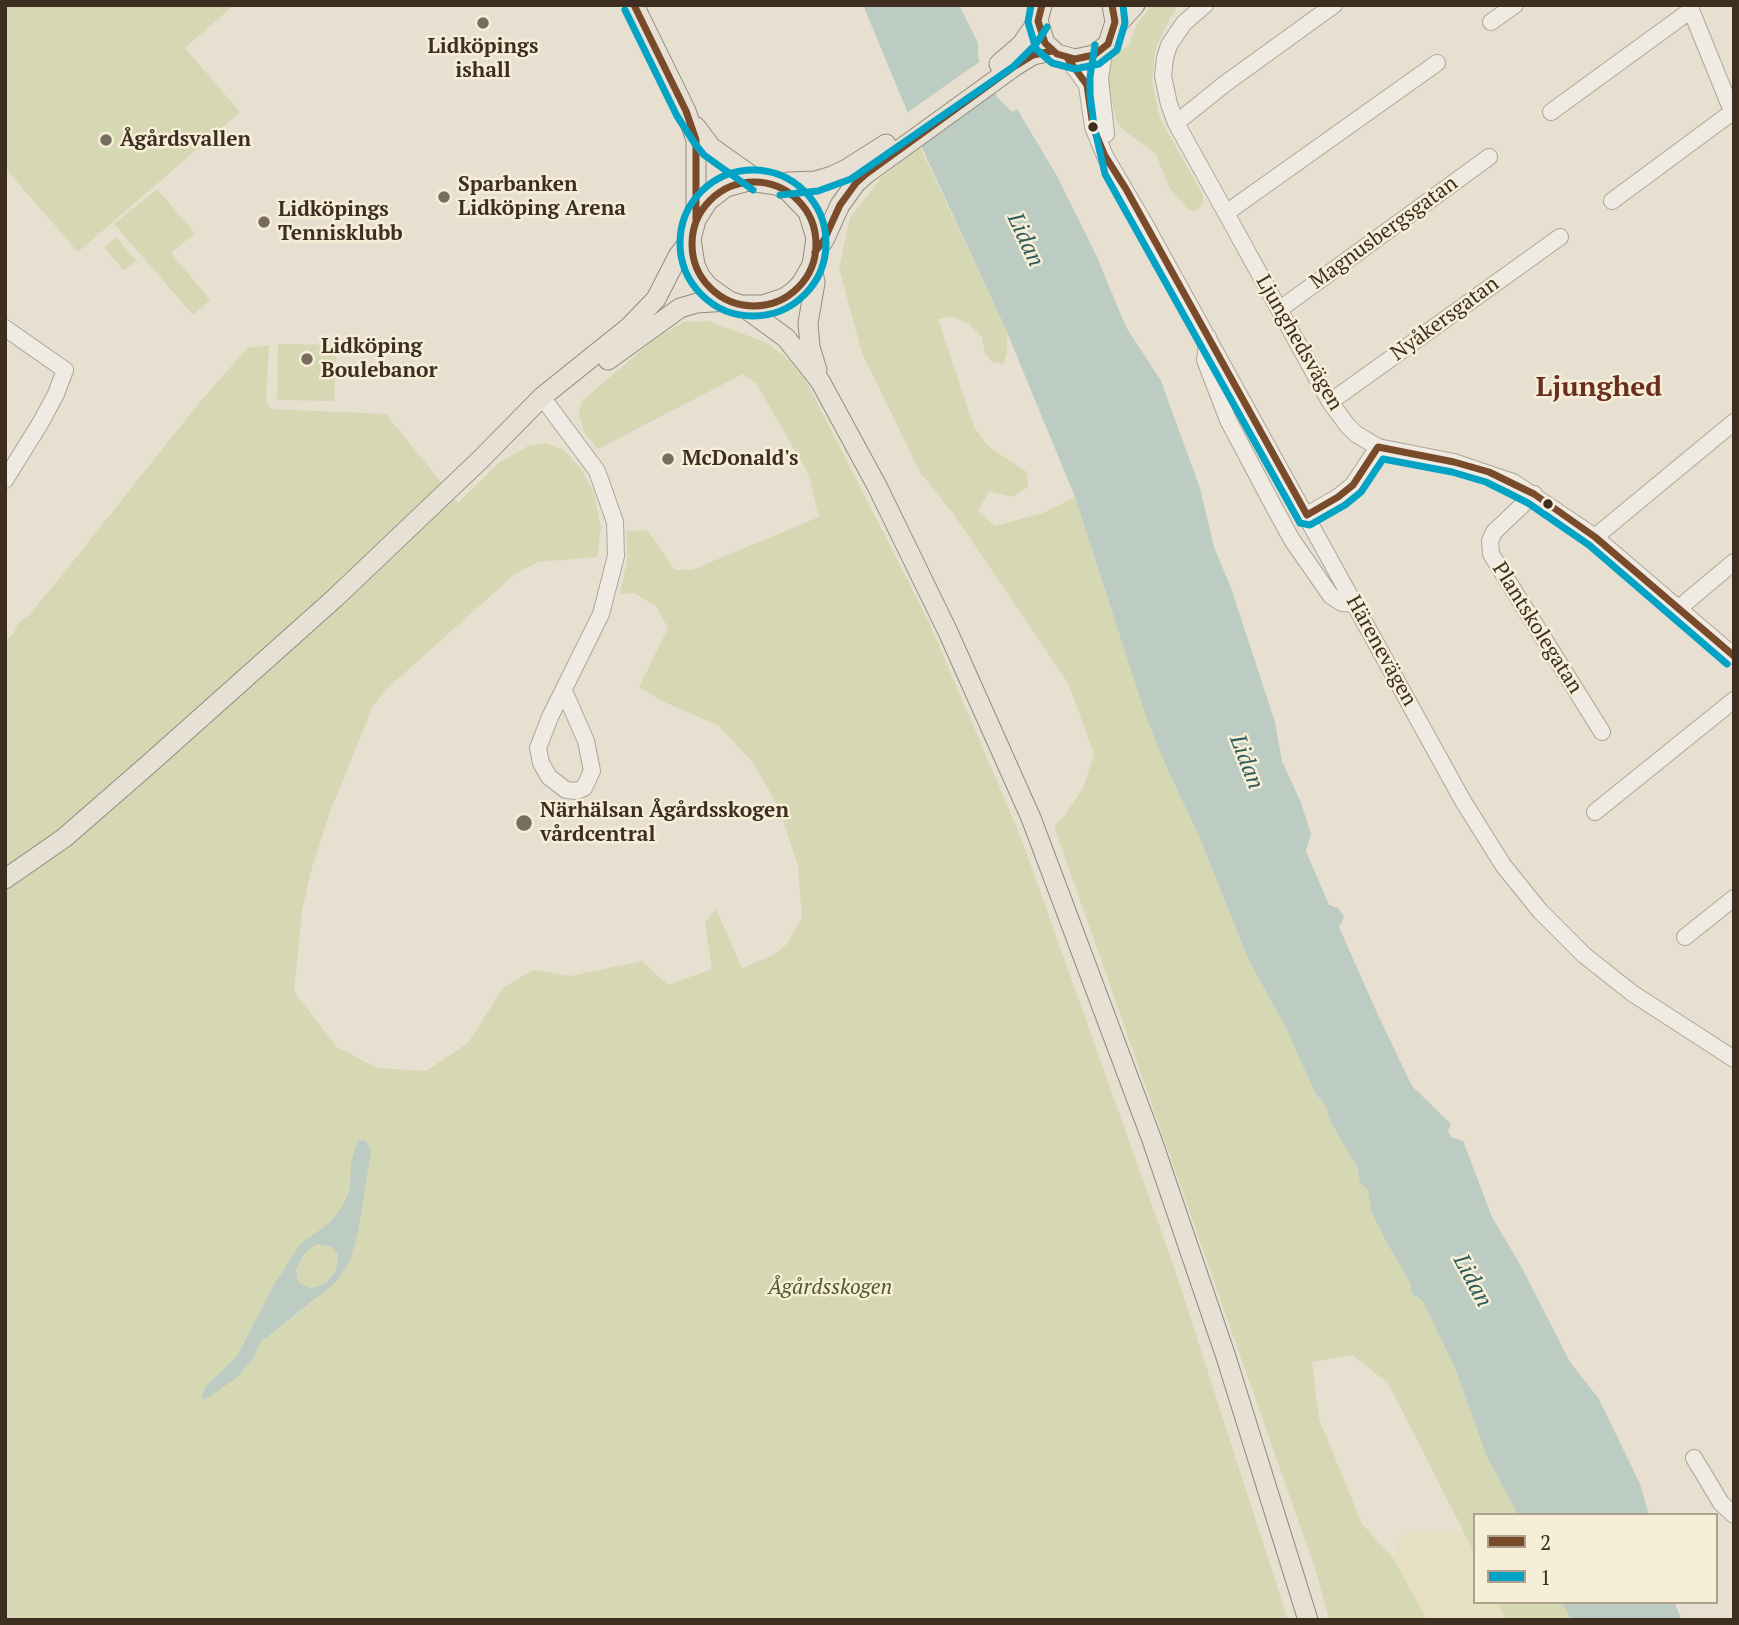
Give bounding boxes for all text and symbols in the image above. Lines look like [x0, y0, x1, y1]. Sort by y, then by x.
marker: Lidköpings ishall [475, 15, 491, 31]
place label: Lidköpings ishall [428, 34, 538, 84]
unlabelled marker [1086, 120, 1100, 134]
place label: Ågårdsvallen [120, 127, 251, 153]
marker: Ågårdsvallen [98, 132, 114, 148]
street label: Magnusbergsgatan [1305, 171, 1463, 295]
place label: Sparbanken Lidköping Arena [458, 172, 626, 222]
marker: Sparbanken Lidköping Arena [436, 189, 452, 205]
place label: Lidköpings Tennisklubb [278, 197, 403, 247]
water label: Lidan [1001, 209, 1049, 271]
marker: Lidköpings Tennisklubb [256, 214, 272, 230]
street label: Ljunghedsvägen [1250, 271, 1348, 415]
street label: Nyåkersgatan [1386, 271, 1504, 367]
place label: Lidköping Boulebanor [321, 334, 438, 384]
marker: Lidköping Boulebanor [299, 351, 315, 367]
district label: Ljunghed [1536, 371, 1662, 405]
place label: McDonald's [682, 446, 799, 472]
marker: McDonald's [660, 451, 676, 467]
unlabelled marker [1541, 497, 1555, 511]
street label: Plantskolegatan [1486, 558, 1588, 698]
street label: Härenevägen [1340, 591, 1422, 711]
water label: Lidan [1223, 731, 1269, 793]
place label: Närhälsan Ågårdsskogen vårdcentral [540, 798, 789, 848]
marker: Närhälsan Ågårdsskogen vårdcentral [514, 813, 534, 833]
water label: Lidan [1447, 1250, 1497, 1312]
park label: Ågårdsskogen [768, 1275, 892, 1301]
legend [1473, 1513, 1718, 1604]
text: 2 [1540, 1528, 1551, 1556]
text: 1 [1540, 1563, 1551, 1591]

